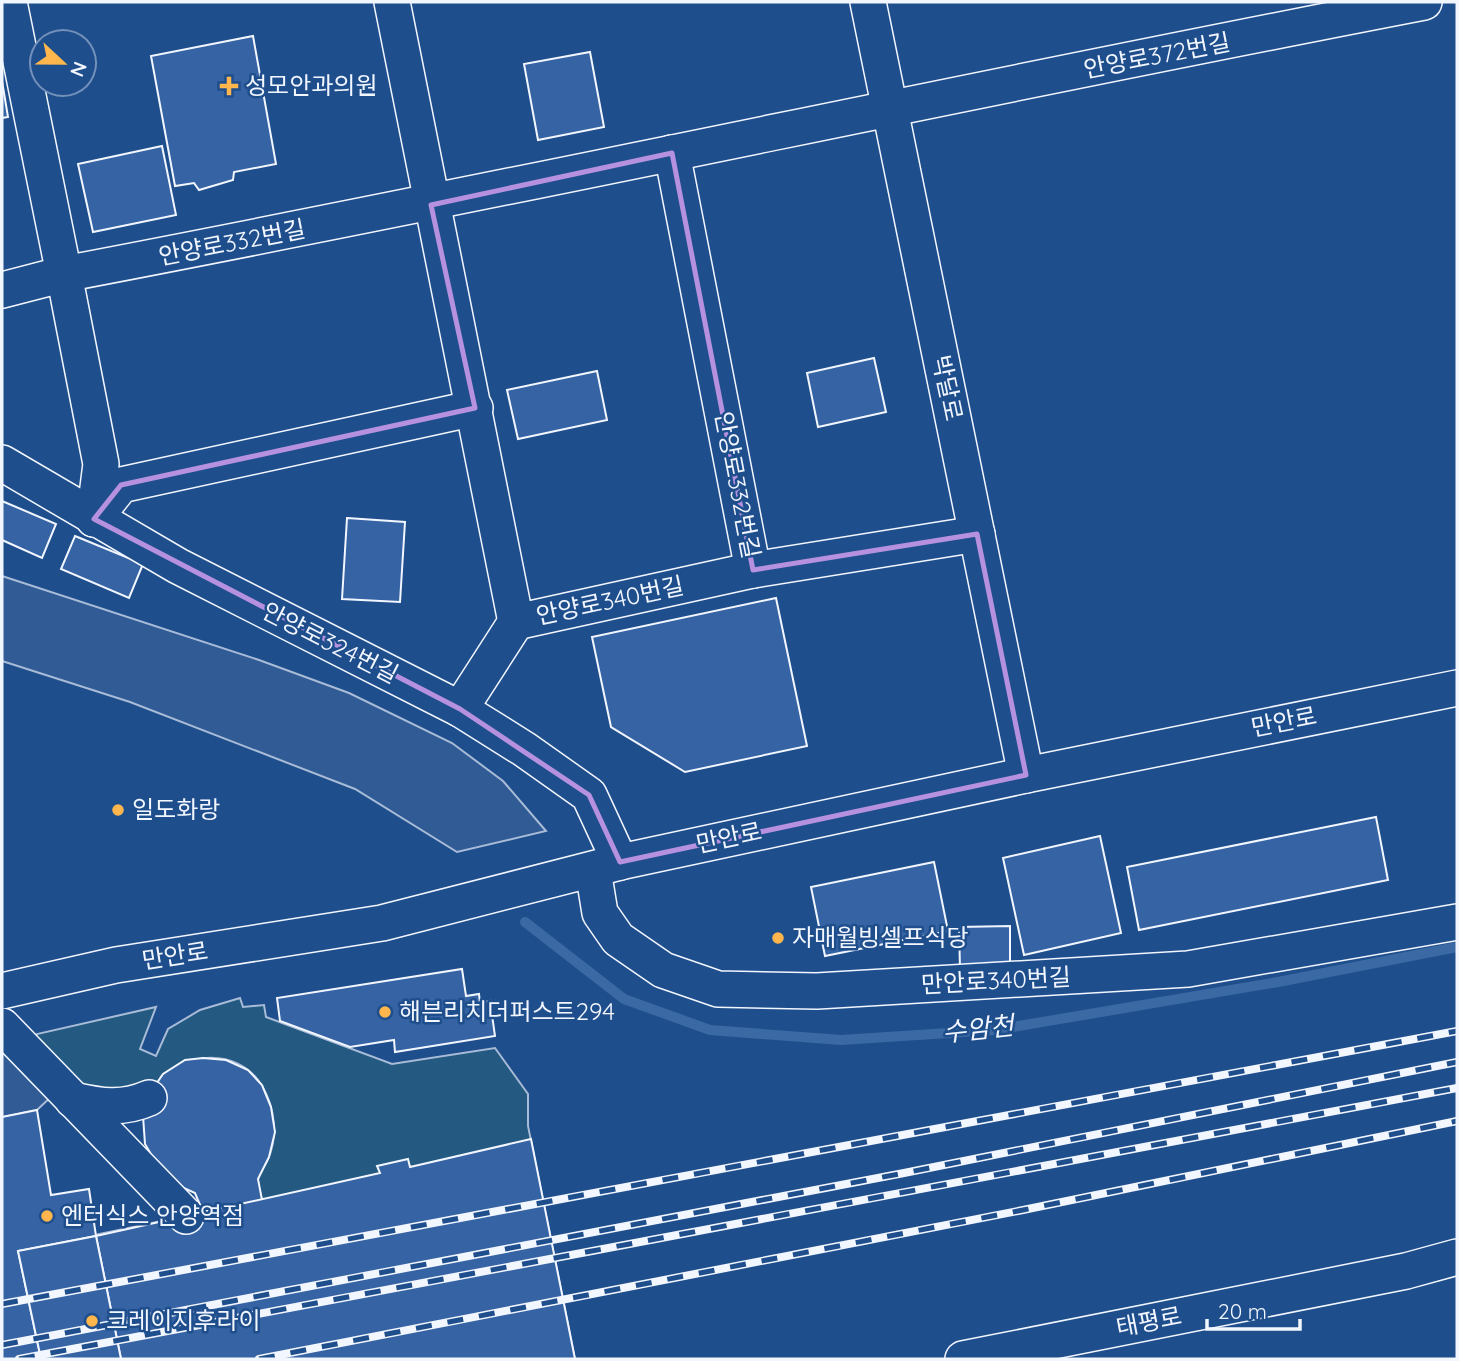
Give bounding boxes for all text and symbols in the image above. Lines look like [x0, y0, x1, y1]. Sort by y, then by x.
street label: 안양로372번길 [1081, 26, 1233, 84]
north arrow [28, 28, 98, 98]
text: N [65, 58, 93, 80]
place label: 성모안과의원 [245, 70, 377, 100]
marker: 성모안과의원 [219, 76, 239, 96]
street label: 안양로332번길 [156, 213, 308, 271]
street label: 박달로 [926, 352, 970, 423]
street label: 안양로332번길 [709, 409, 767, 561]
street label: 안양로340번길 [533, 570, 686, 630]
street label: 안양로324번길 [257, 595, 403, 689]
street label: 만안로 [1248, 700, 1319, 742]
place label: 일도화랑 [132, 794, 220, 824]
marker: 일도화랑 [110, 802, 126, 818]
street label: 만안로 [693, 815, 764, 859]
place label: 자매월빙셀프식당 [792, 922, 969, 952]
marker: 자매월빙셀프식당 [770, 930, 786, 946]
street label: 만안로 [140, 935, 210, 975]
street label: 만안로340번길 [920, 961, 1072, 999]
place label: 해븐리치더퍼스트294 [399, 996, 615, 1026]
marker: 해븐리치더퍼스트294 [377, 1004, 393, 1020]
water label: 수암천 [941, 1008, 1018, 1049]
place label: 엔터식스 안양역점 [61, 1200, 244, 1230]
marker: 엔터식스 안양역점 [39, 1208, 55, 1224]
scale bar [1207, 1288, 1300, 1332]
text: 20 m [1218, 1298, 1267, 1324]
street label: 태평로 [1113, 1300, 1184, 1342]
place label: 크레이지후라이 [106, 1305, 261, 1335]
marker: 크레이지후라이 [84, 1313, 100, 1329]

